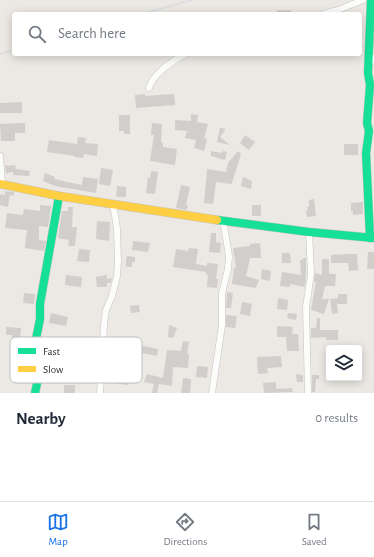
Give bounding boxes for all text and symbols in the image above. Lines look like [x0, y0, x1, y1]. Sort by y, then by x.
search box [12, 12, 362, 56]
icon: search [26, 23, 48, 45]
text: Search here [58, 26, 126, 41]
legend [10, 337, 142, 383]
map controls [326, 345, 362, 381]
button: layers [326, 345, 362, 381]
text: Fast [43, 346, 61, 357]
text: Slow [43, 364, 64, 375]
text: Nearby [16, 410, 66, 427]
text: 0 results [315, 412, 358, 425]
tab: Map [47, 511, 69, 548]
tab: Directions [163, 511, 207, 548]
tab: Saved [302, 511, 327, 548]

